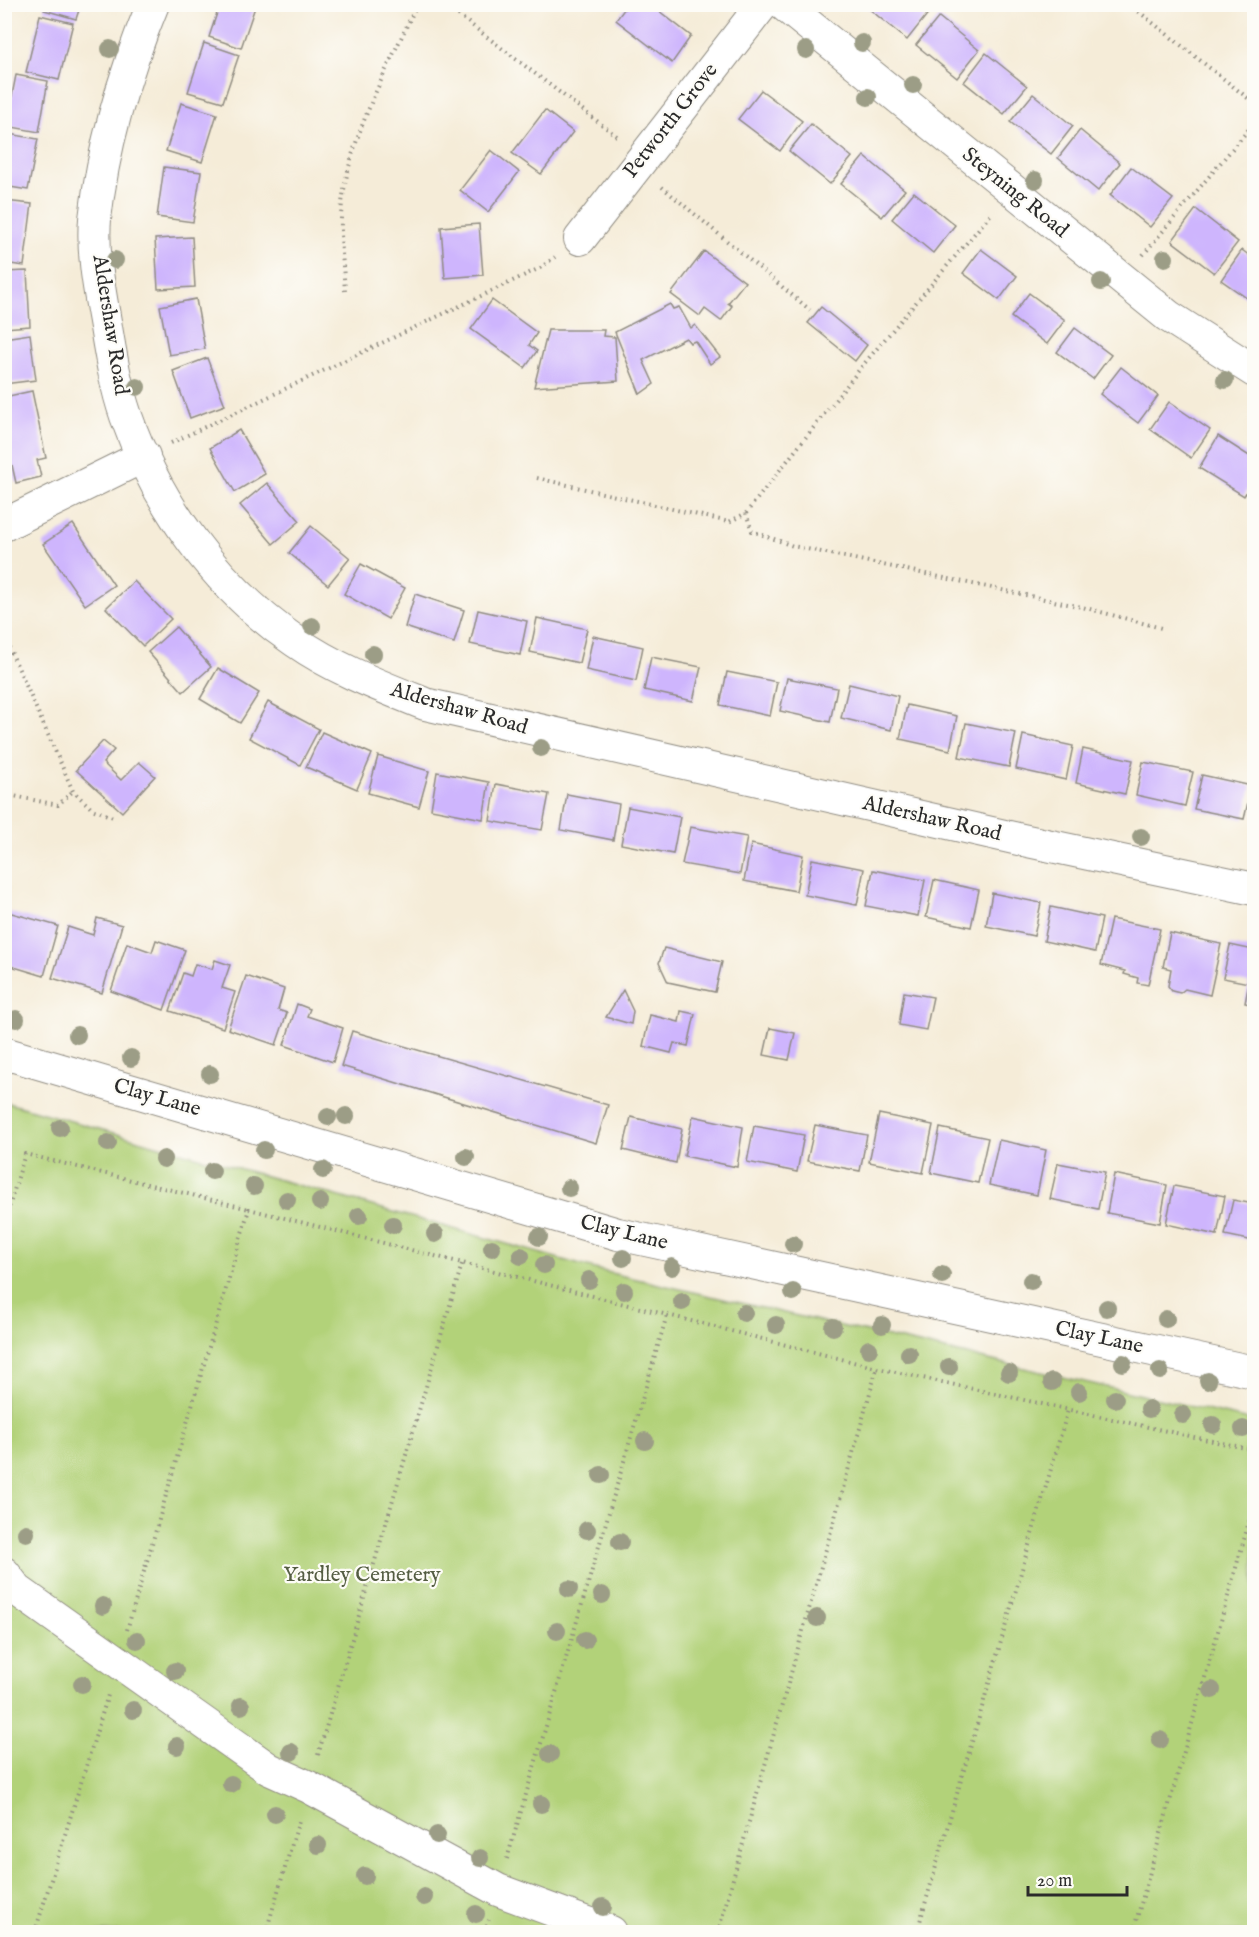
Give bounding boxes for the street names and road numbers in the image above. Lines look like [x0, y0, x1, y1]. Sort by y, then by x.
street label: Petworth Grove [618, 58, 725, 184]
street label: Steyning Road [956, 142, 1074, 245]
street label: Aldershaw Road [85, 252, 135, 398]
street label: Aldershaw Road [386, 676, 532, 742]
street label: Aldershaw Road [859, 790, 1005, 848]
street label: Clay Lane [110, 1073, 204, 1123]
street label: Clay Lane [577, 1209, 671, 1257]
street label: Clay Lane [1052, 1316, 1146, 1361]

